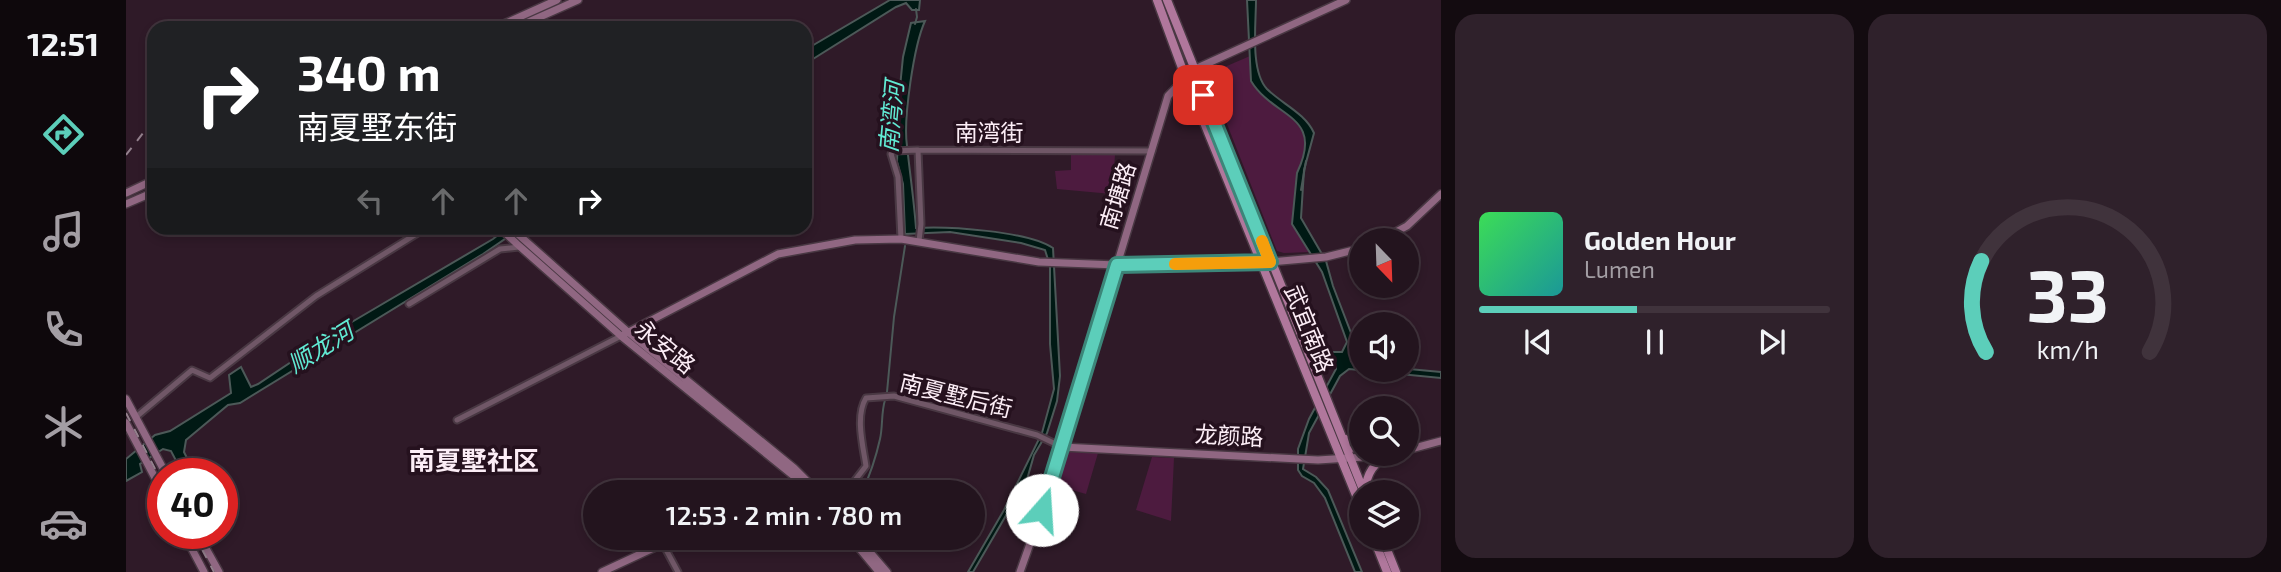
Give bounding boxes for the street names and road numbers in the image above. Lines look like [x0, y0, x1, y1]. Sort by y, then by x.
street label: 南湾街 [955, 118, 1024, 146]
street label: 南塘路 [1094, 159, 1141, 233]
street label: 武宜南路 [1280, 281, 1340, 377]
street label: 永安路 [630, 314, 701, 379]
street label: 南夏墅后街 [897, 368, 1015, 423]
street label: 龙颜路 [1194, 419, 1264, 451]

